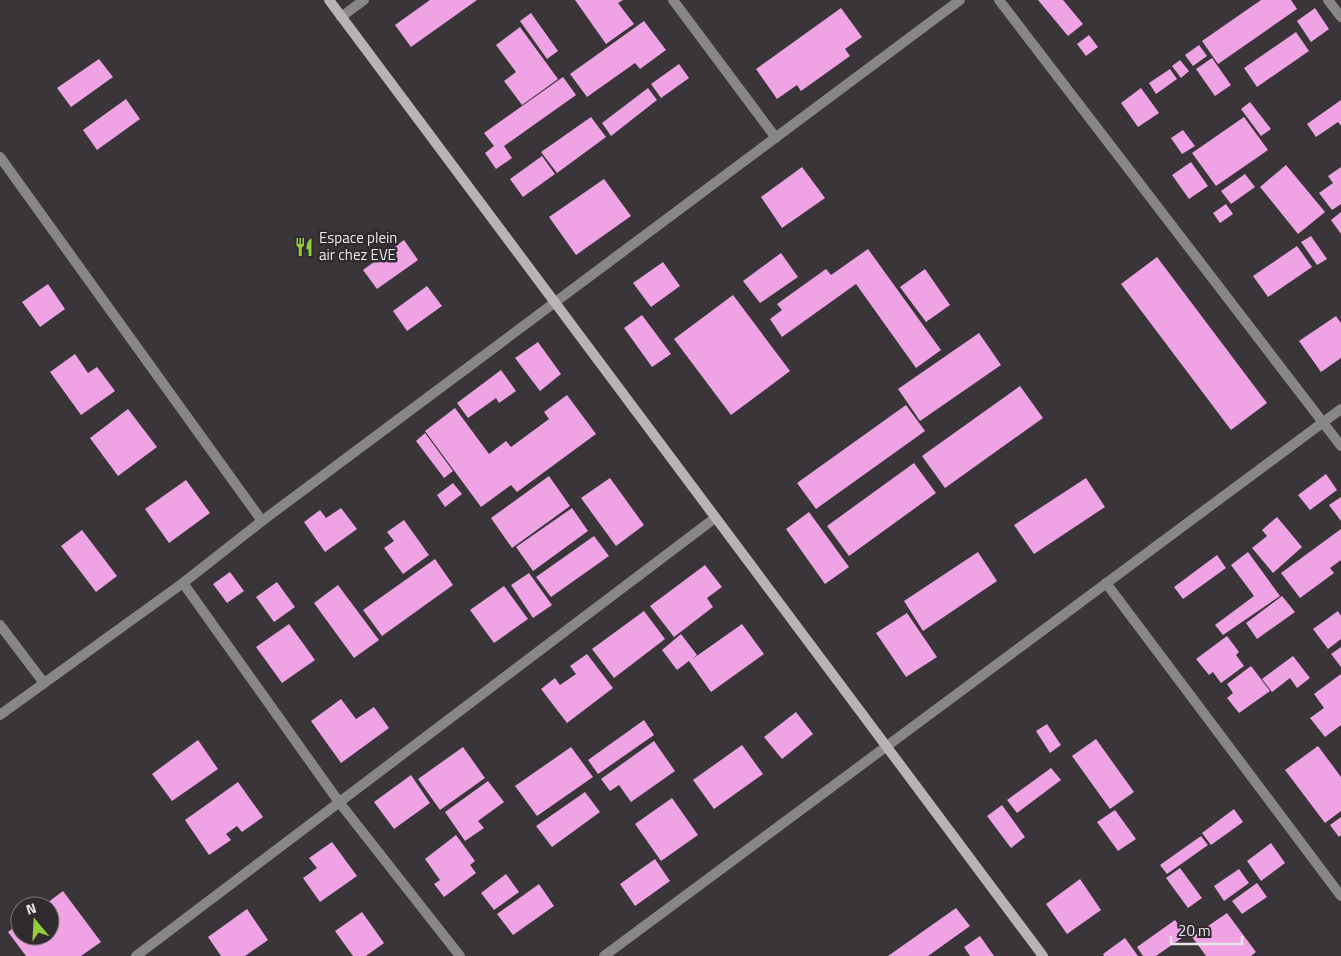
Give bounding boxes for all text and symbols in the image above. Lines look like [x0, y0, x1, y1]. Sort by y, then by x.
place label: Espace plein air chez EVE [319, 226, 397, 266]
restaurant icon: Espace plein air chez EVE [293, 236, 315, 258]
north arrow [10, 896, 60, 946]
text: N [23, 897, 39, 920]
scale bar [1171, 914, 1242, 946]
text: 20 m [1178, 919, 1211, 942]

